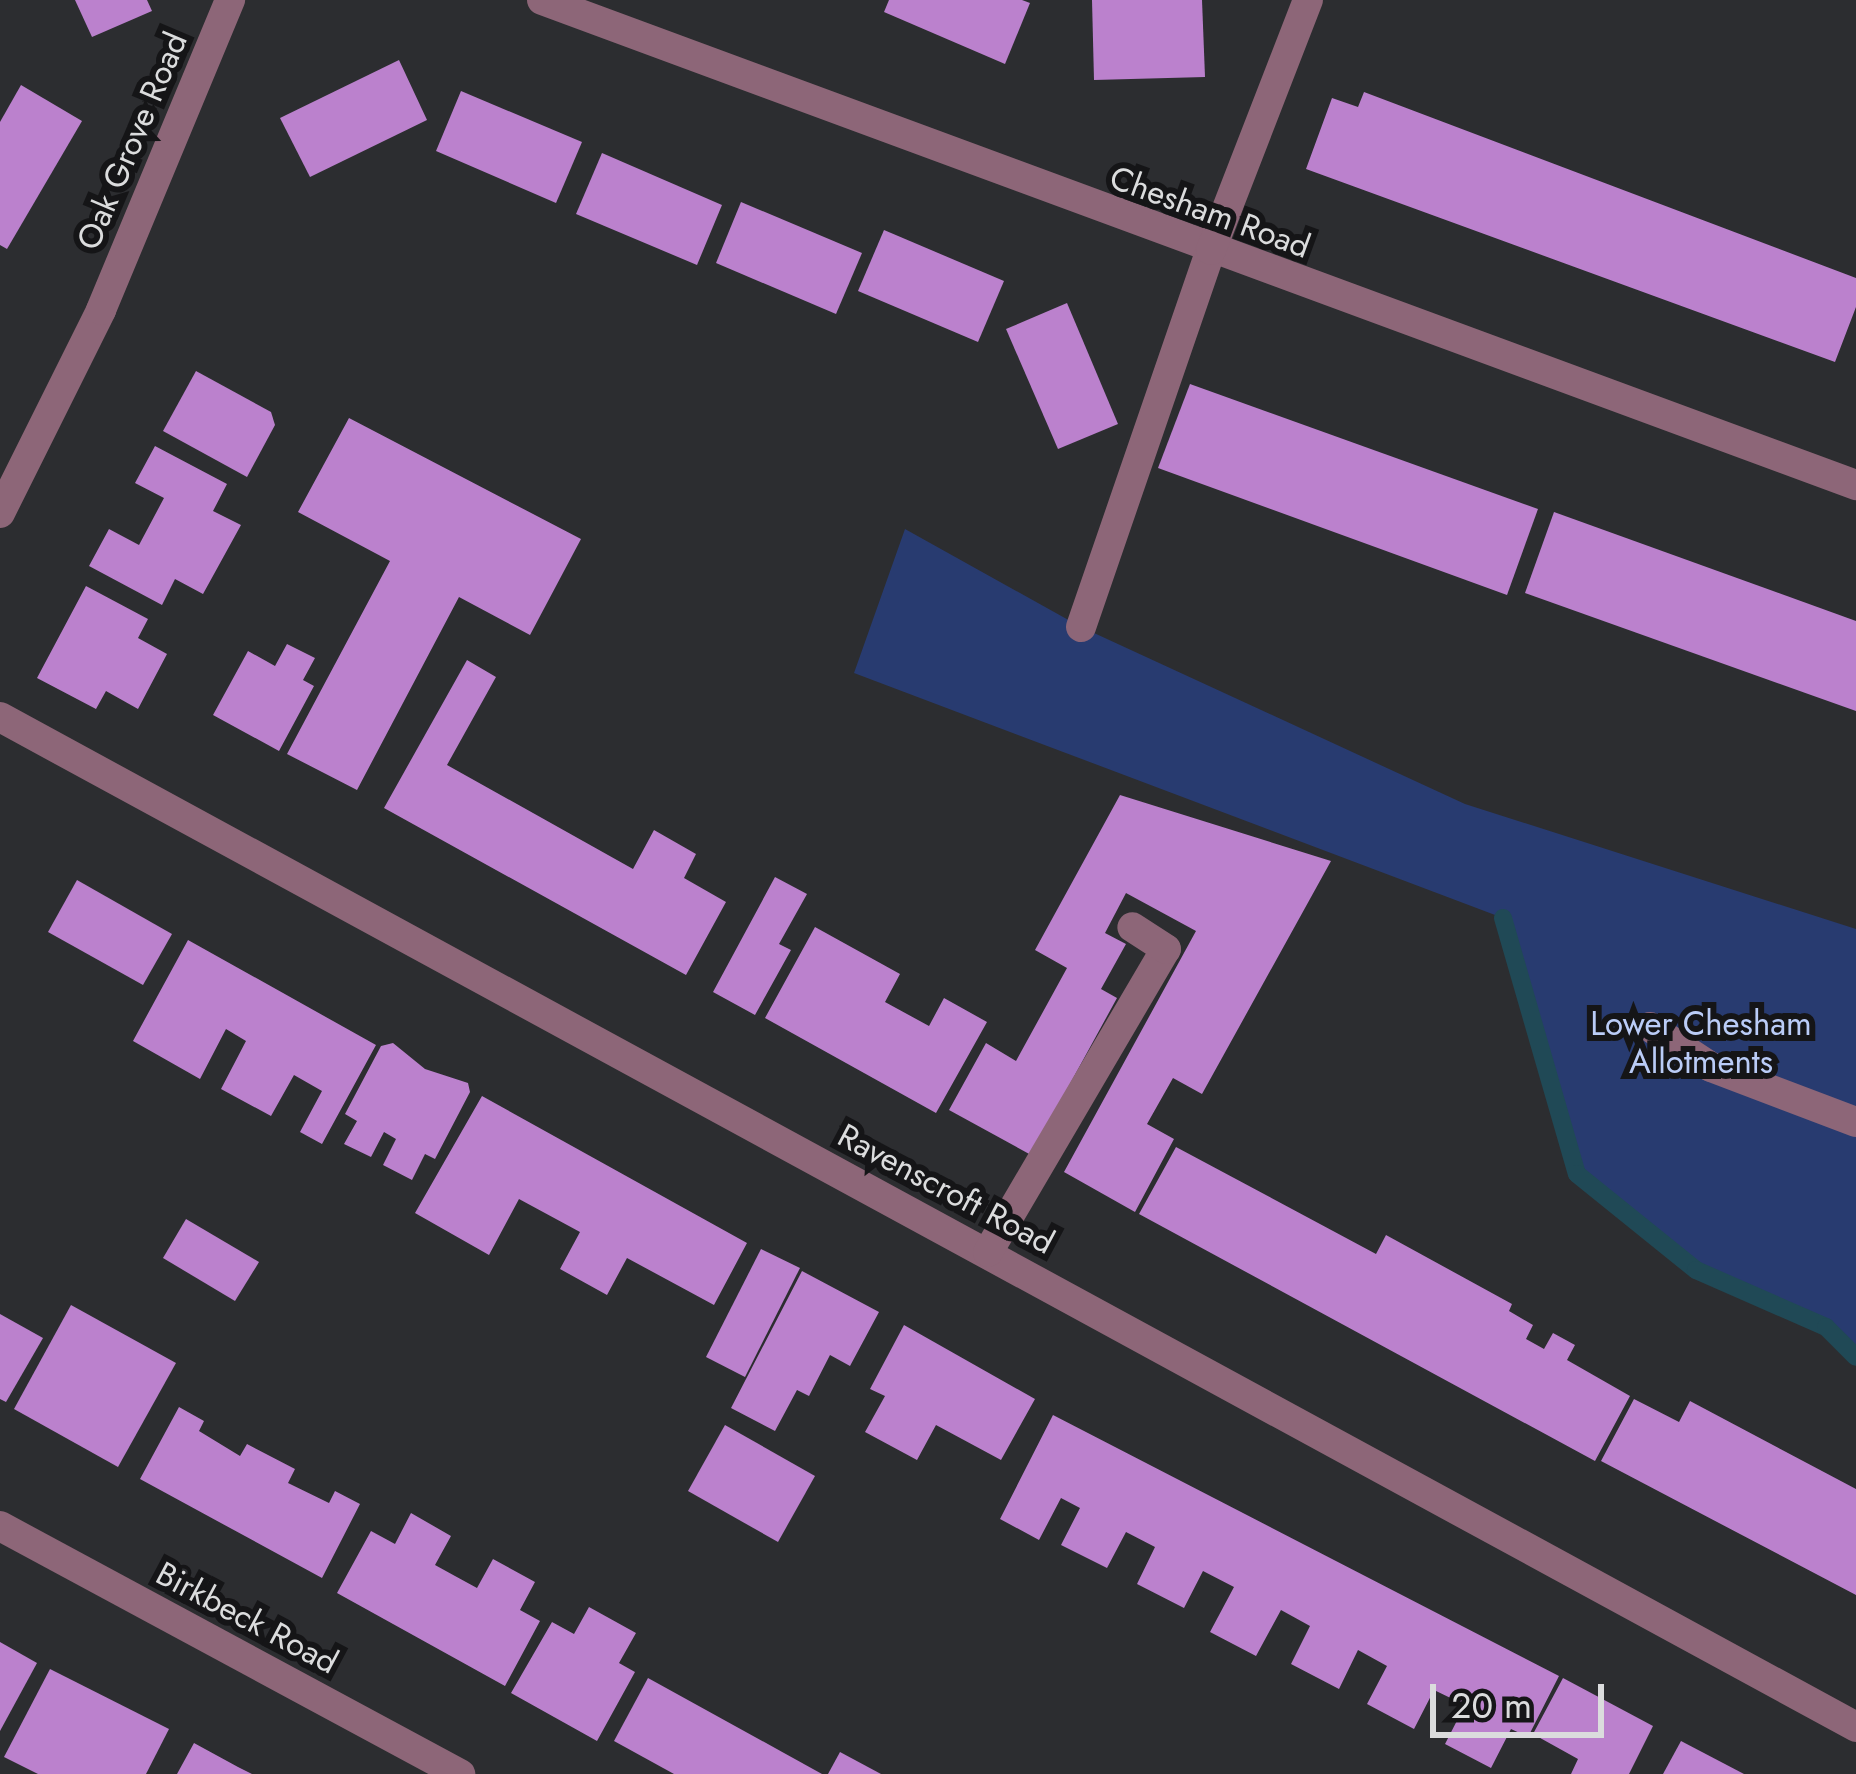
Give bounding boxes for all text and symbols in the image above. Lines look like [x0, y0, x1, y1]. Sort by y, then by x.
street label: Oak Grove Road [68, 26, 196, 256]
street label: Chesham Road [1104, 157, 1316, 267]
park label: Lower Chesham Allotments [1590, 1004, 1812, 1082]
street label: Ravenscroft Road [831, 1115, 1061, 1263]
street label: Birkbeck Road [149, 1554, 345, 1682]
scale bar [1436, 1660, 1610, 1734]
text: 20 m [1451, 1679, 1532, 1731]

